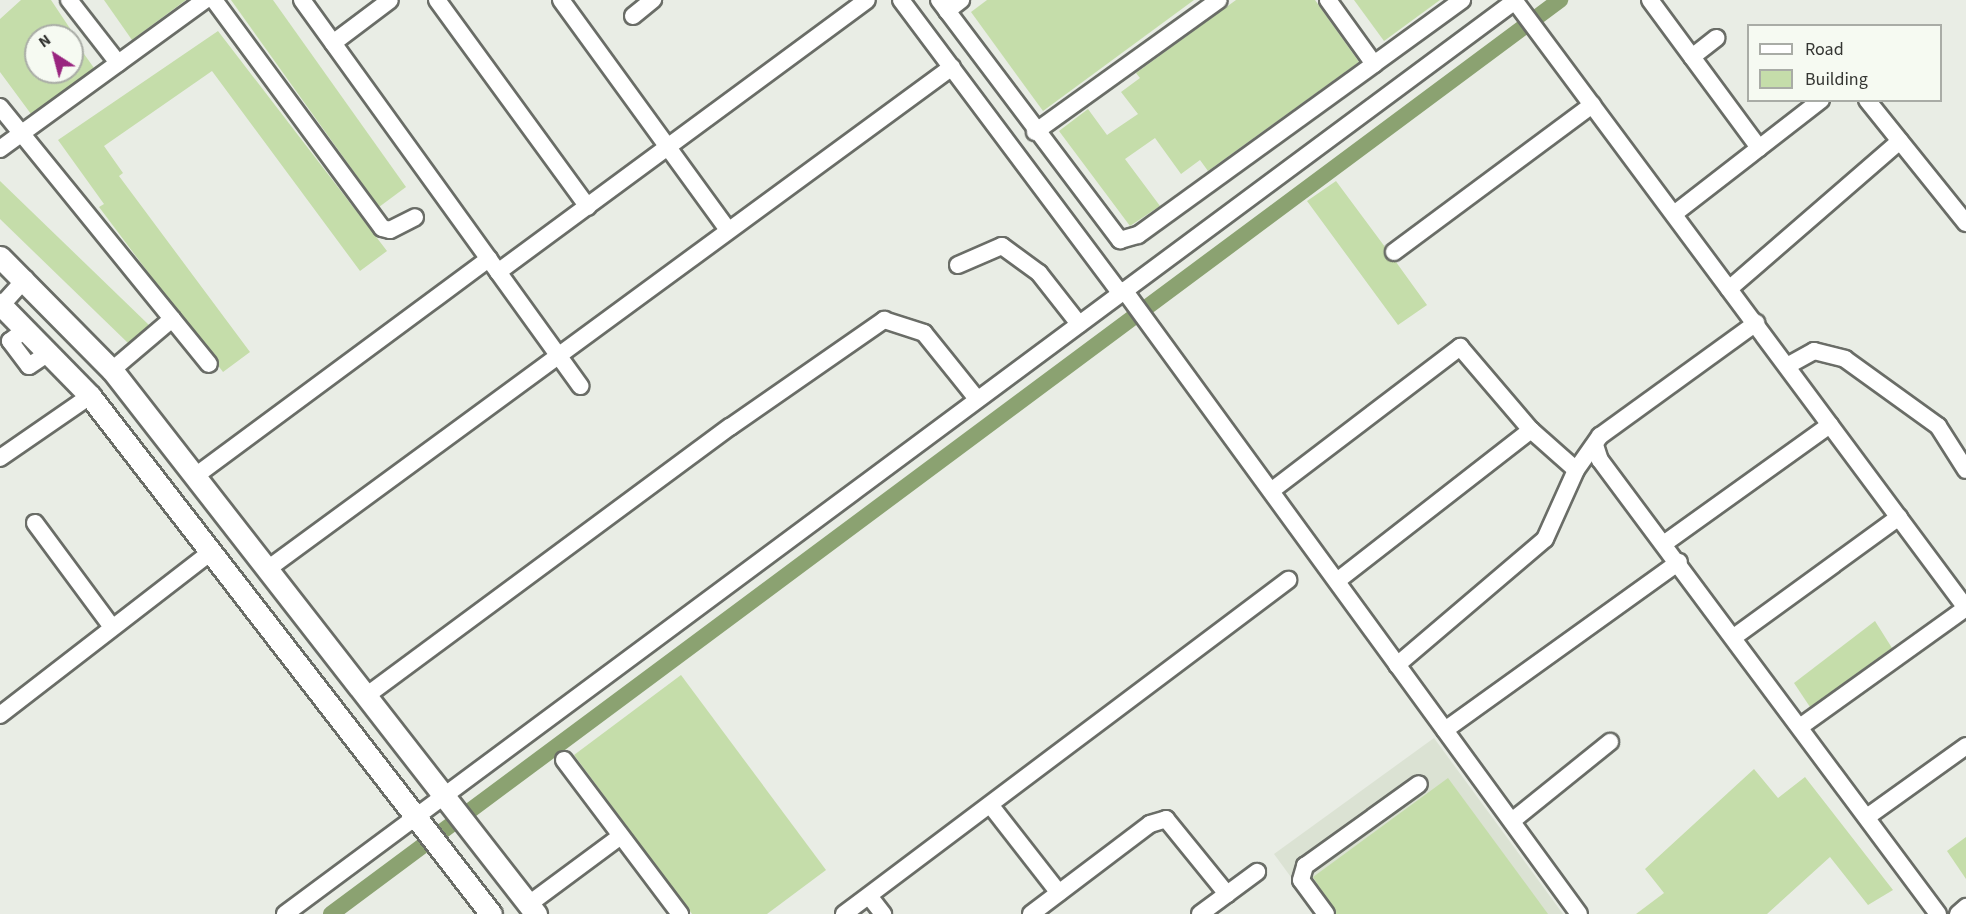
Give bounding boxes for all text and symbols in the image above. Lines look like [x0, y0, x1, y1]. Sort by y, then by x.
north arrow [24, 24, 84, 84]
legend [1747, 24, 1942, 102]
text: N [34, 29, 55, 53]
text: Road [1805, 37, 1844, 62]
text: Building [1805, 67, 1868, 92]

